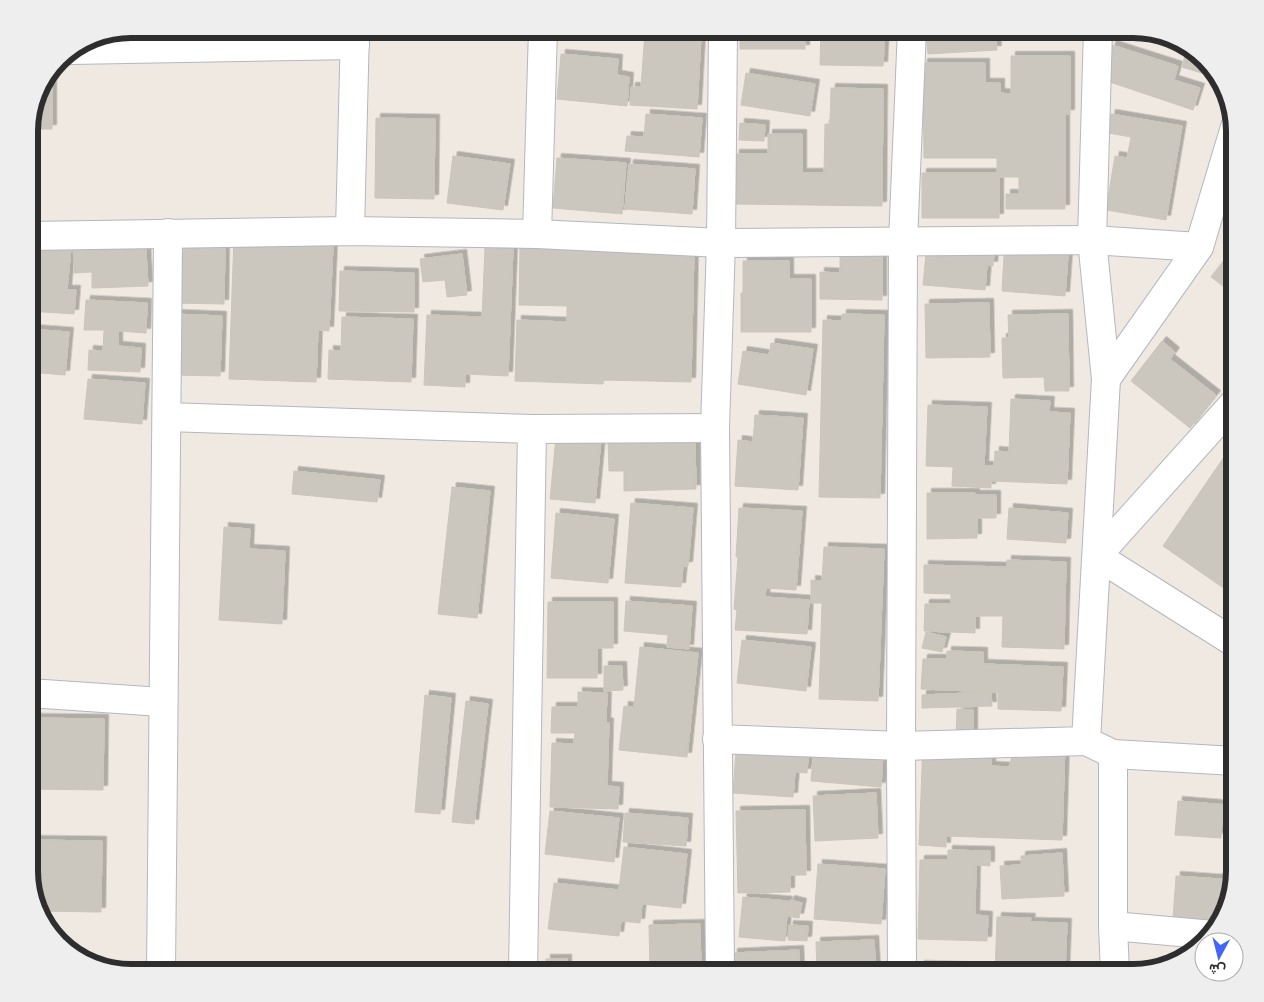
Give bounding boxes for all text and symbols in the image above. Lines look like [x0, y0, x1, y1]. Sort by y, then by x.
north arrow [1194, 932, 1244, 982]
text: ش [1208, 960, 1227, 980]

